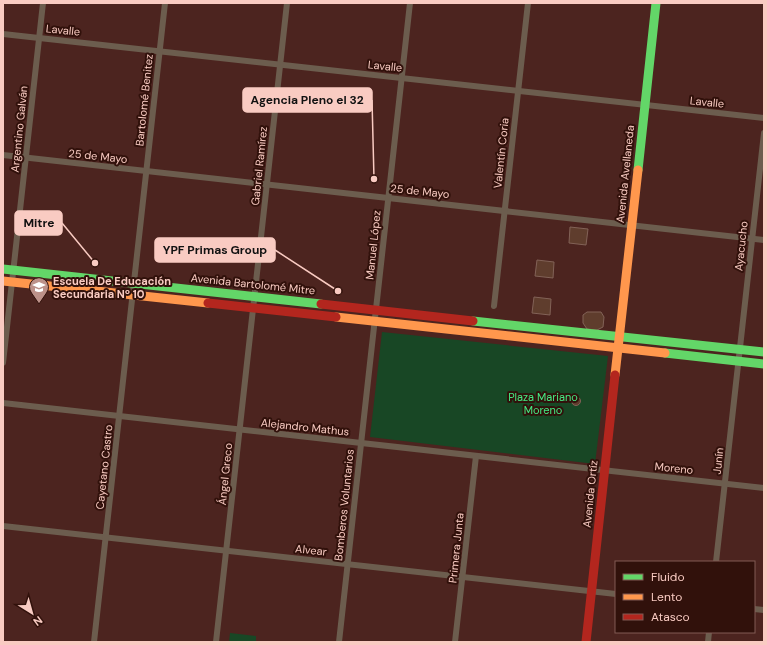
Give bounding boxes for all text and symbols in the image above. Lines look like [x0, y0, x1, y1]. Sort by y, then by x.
street label: Lavalle [45, 21, 81, 39]
street label: Bartolomé Benitez [132, 53, 156, 147]
street label: Lavalle [367, 57, 403, 75]
street label: Argentino Galván [7, 85, 31, 173]
callout: Agencia Pleno el 32 [243, 88, 372, 112]
text: Agencia Pleno el 32 [250, 92, 364, 108]
street label: Lavalle [689, 93, 725, 111]
street label: Valentín Coria [490, 117, 512, 189]
street label: Avenida Avellaneda [613, 124, 637, 224]
street label: Gabriel Ramírez [248, 126, 270, 206]
street label: 25 de Mayo [68, 146, 128, 166]
street label: 25 de Mayo [390, 181, 450, 201]
street label: Manuel López [362, 210, 384, 280]
callout: Mitre [15, 211, 62, 235]
text: Mitre [23, 215, 55, 231]
street label: Ayacucho [731, 220, 751, 272]
callout: YPF Primas Group [155, 238, 275, 262]
text: YPF Primas Group [163, 242, 267, 258]
street label: Avenida Bartolomé Mitre [190, 271, 316, 297]
place label: Escuela De Educación Secundaria Nº 10 [53, 274, 171, 301]
school or university icon: Escuela De Educación Secundaria Nº 10 [28, 276, 50, 304]
park label: Plaza Mariano Moreno [508, 390, 578, 417]
street label: Alejandro Mathus [260, 415, 350, 439]
street label: Cayetano Castro [93, 424, 115, 510]
street label: Ángel Greco [215, 442, 235, 506]
street label: Junín [710, 447, 726, 475]
street label: Bomberos Voluntarios [331, 448, 357, 562]
street label: Moreno [654, 459, 694, 477]
street label: Avenida Ortíz [580, 460, 600, 528]
street label: Primera Junta [445, 512, 467, 584]
street label: Alvear [295, 541, 327, 559]
legend [615, 561, 755, 633]
text: Fluido [651, 569, 685, 585]
text: Lento [651, 589, 682, 605]
north arrow [12, 593, 52, 633]
text: Atasco [651, 609, 690, 625]
text: N [31, 613, 45, 629]

